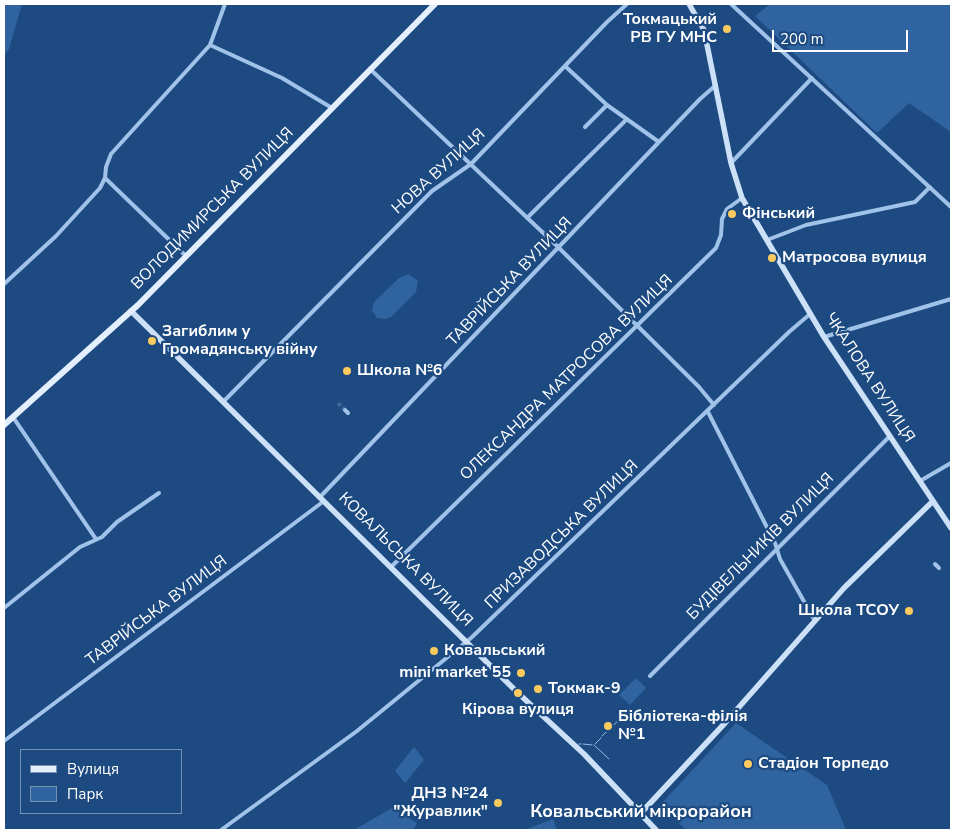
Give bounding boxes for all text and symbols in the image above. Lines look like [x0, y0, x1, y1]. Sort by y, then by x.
place label: Токмацький РВ ГУ МНС [623, 10, 717, 48]
scale bar [775, 20, 911, 52]
marker: Токмацький РВ ГУ МНС [721, 23, 733, 35]
text: 200 m [780, 29, 824, 49]
street label: ВОЛОДИМИРСЬКА ВУЛИЦЯ [128, 124, 298, 294]
street label: НОВА ВУЛИЦЯ [389, 125, 489, 219]
place label: Фінський [742, 204, 815, 224]
marker: Фінський [726, 208, 738, 220]
street label: ТАВРІЙСЬКА ВУЛИЦЯ [443, 214, 577, 350]
place label: Матросова вулиця [782, 248, 927, 268]
marker: Матросова вулиця [766, 252, 778, 264]
street label: ОЛЕКСАНДРА МАТРОСОВА ВУЛИЦЯ [457, 271, 677, 485]
street label: ЧКАЛОВА ВУЛИЦЯ [820, 310, 918, 446]
place label: Загиблим у Громадянську війну [162, 322, 317, 360]
marker: Загиблим у Громадянську війну [146, 335, 158, 347]
place label: Школа №6 [357, 361, 442, 381]
marker: Школа №6 [341, 365, 353, 377]
street label: ПРИЗАВОДСЬКА ВУЛИЦЯ [481, 457, 643, 613]
street label: БУДІВЕЛЬНИКІВ ВУЛИЦЯ [684, 470, 838, 624]
street label: КОВАЛЬСЬКА ВУЛИЦЯ [334, 489, 476, 631]
street label: ТАВРІЙСЬКА ВУЛИЦЯ [83, 552, 231, 670]
place label: Школа ТСОУ [798, 601, 899, 621]
marker: Школа ТСОУ [903, 605, 915, 617]
place label: Ковальський [444, 641, 545, 661]
marker: Ковальський [428, 645, 440, 657]
place label: mini market 55 [399, 663, 511, 683]
marker: mini market 55 [515, 667, 527, 679]
place label: Токмак-9 [548, 679, 620, 699]
marker: Токмак-9 [532, 683, 544, 695]
marker: Кірова вулиця [512, 687, 524, 699]
place label: Кірова вулиця [462, 700, 574, 720]
place label: Бібліотека-філія №1 [618, 707, 747, 745]
marker: Бібліотека-філія №1 [602, 720, 614, 732]
legend [20, 749, 182, 814]
place label: Стадіон Торпедо [758, 754, 889, 774]
marker: Стадіон Торпедо [742, 758, 754, 770]
text: Вулиця [67, 759, 119, 779]
text: Парк [67, 784, 103, 804]
place label: ДНЗ №24 "Журавлик" [393, 784, 488, 822]
marker: ДНЗ №24 "Журавлик" [492, 797, 504, 809]
district label: Ковальський мікрорайон [530, 802, 752, 824]

